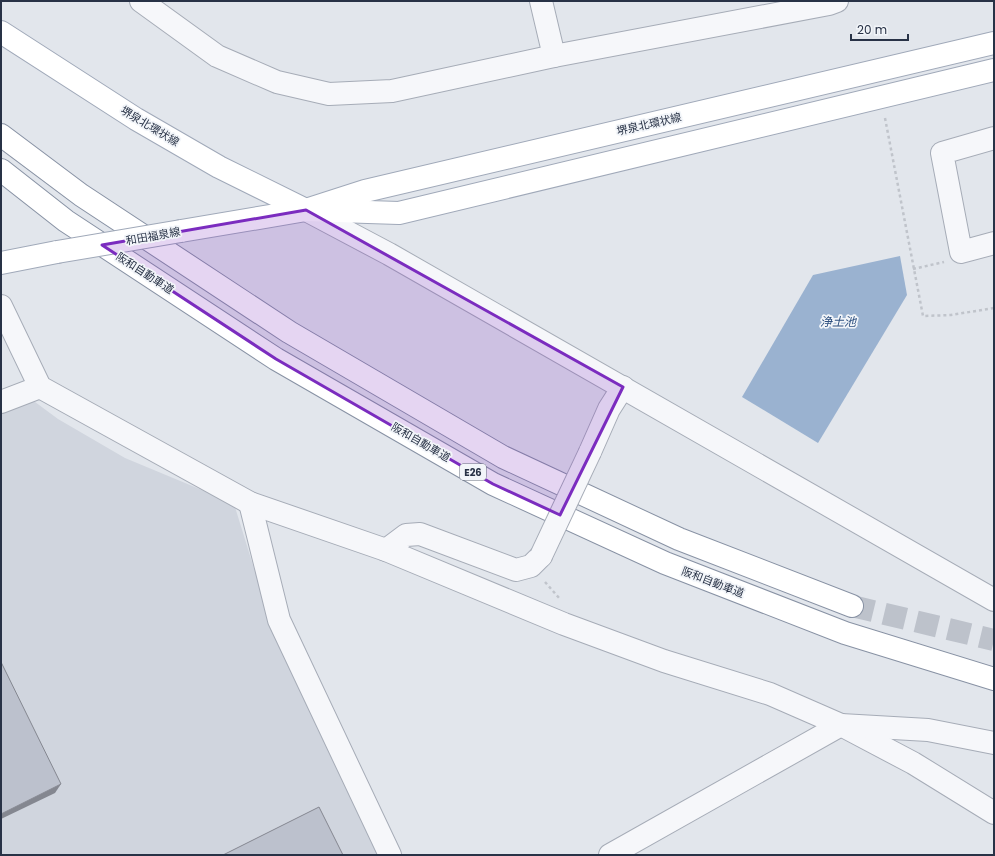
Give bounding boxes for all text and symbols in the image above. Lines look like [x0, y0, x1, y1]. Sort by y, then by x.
scale bar [851, 16, 908, 42]
text: 20 m [857, 21, 887, 38]
street label: 堺泉北環状線 [118, 102, 182, 150]
street label: 堺泉北環状線 [615, 109, 683, 139]
street label: 和田福泉線 [125, 223, 181, 249]
street label: 阪和自動車道 [113, 248, 177, 298]
water label: 浄土池 [820, 313, 857, 330]
street label: 阪和自動車道 [388, 419, 454, 465]
road number: E26 [460, 464, 486, 480]
street label: 阪和自動車道 [679, 563, 747, 601]

